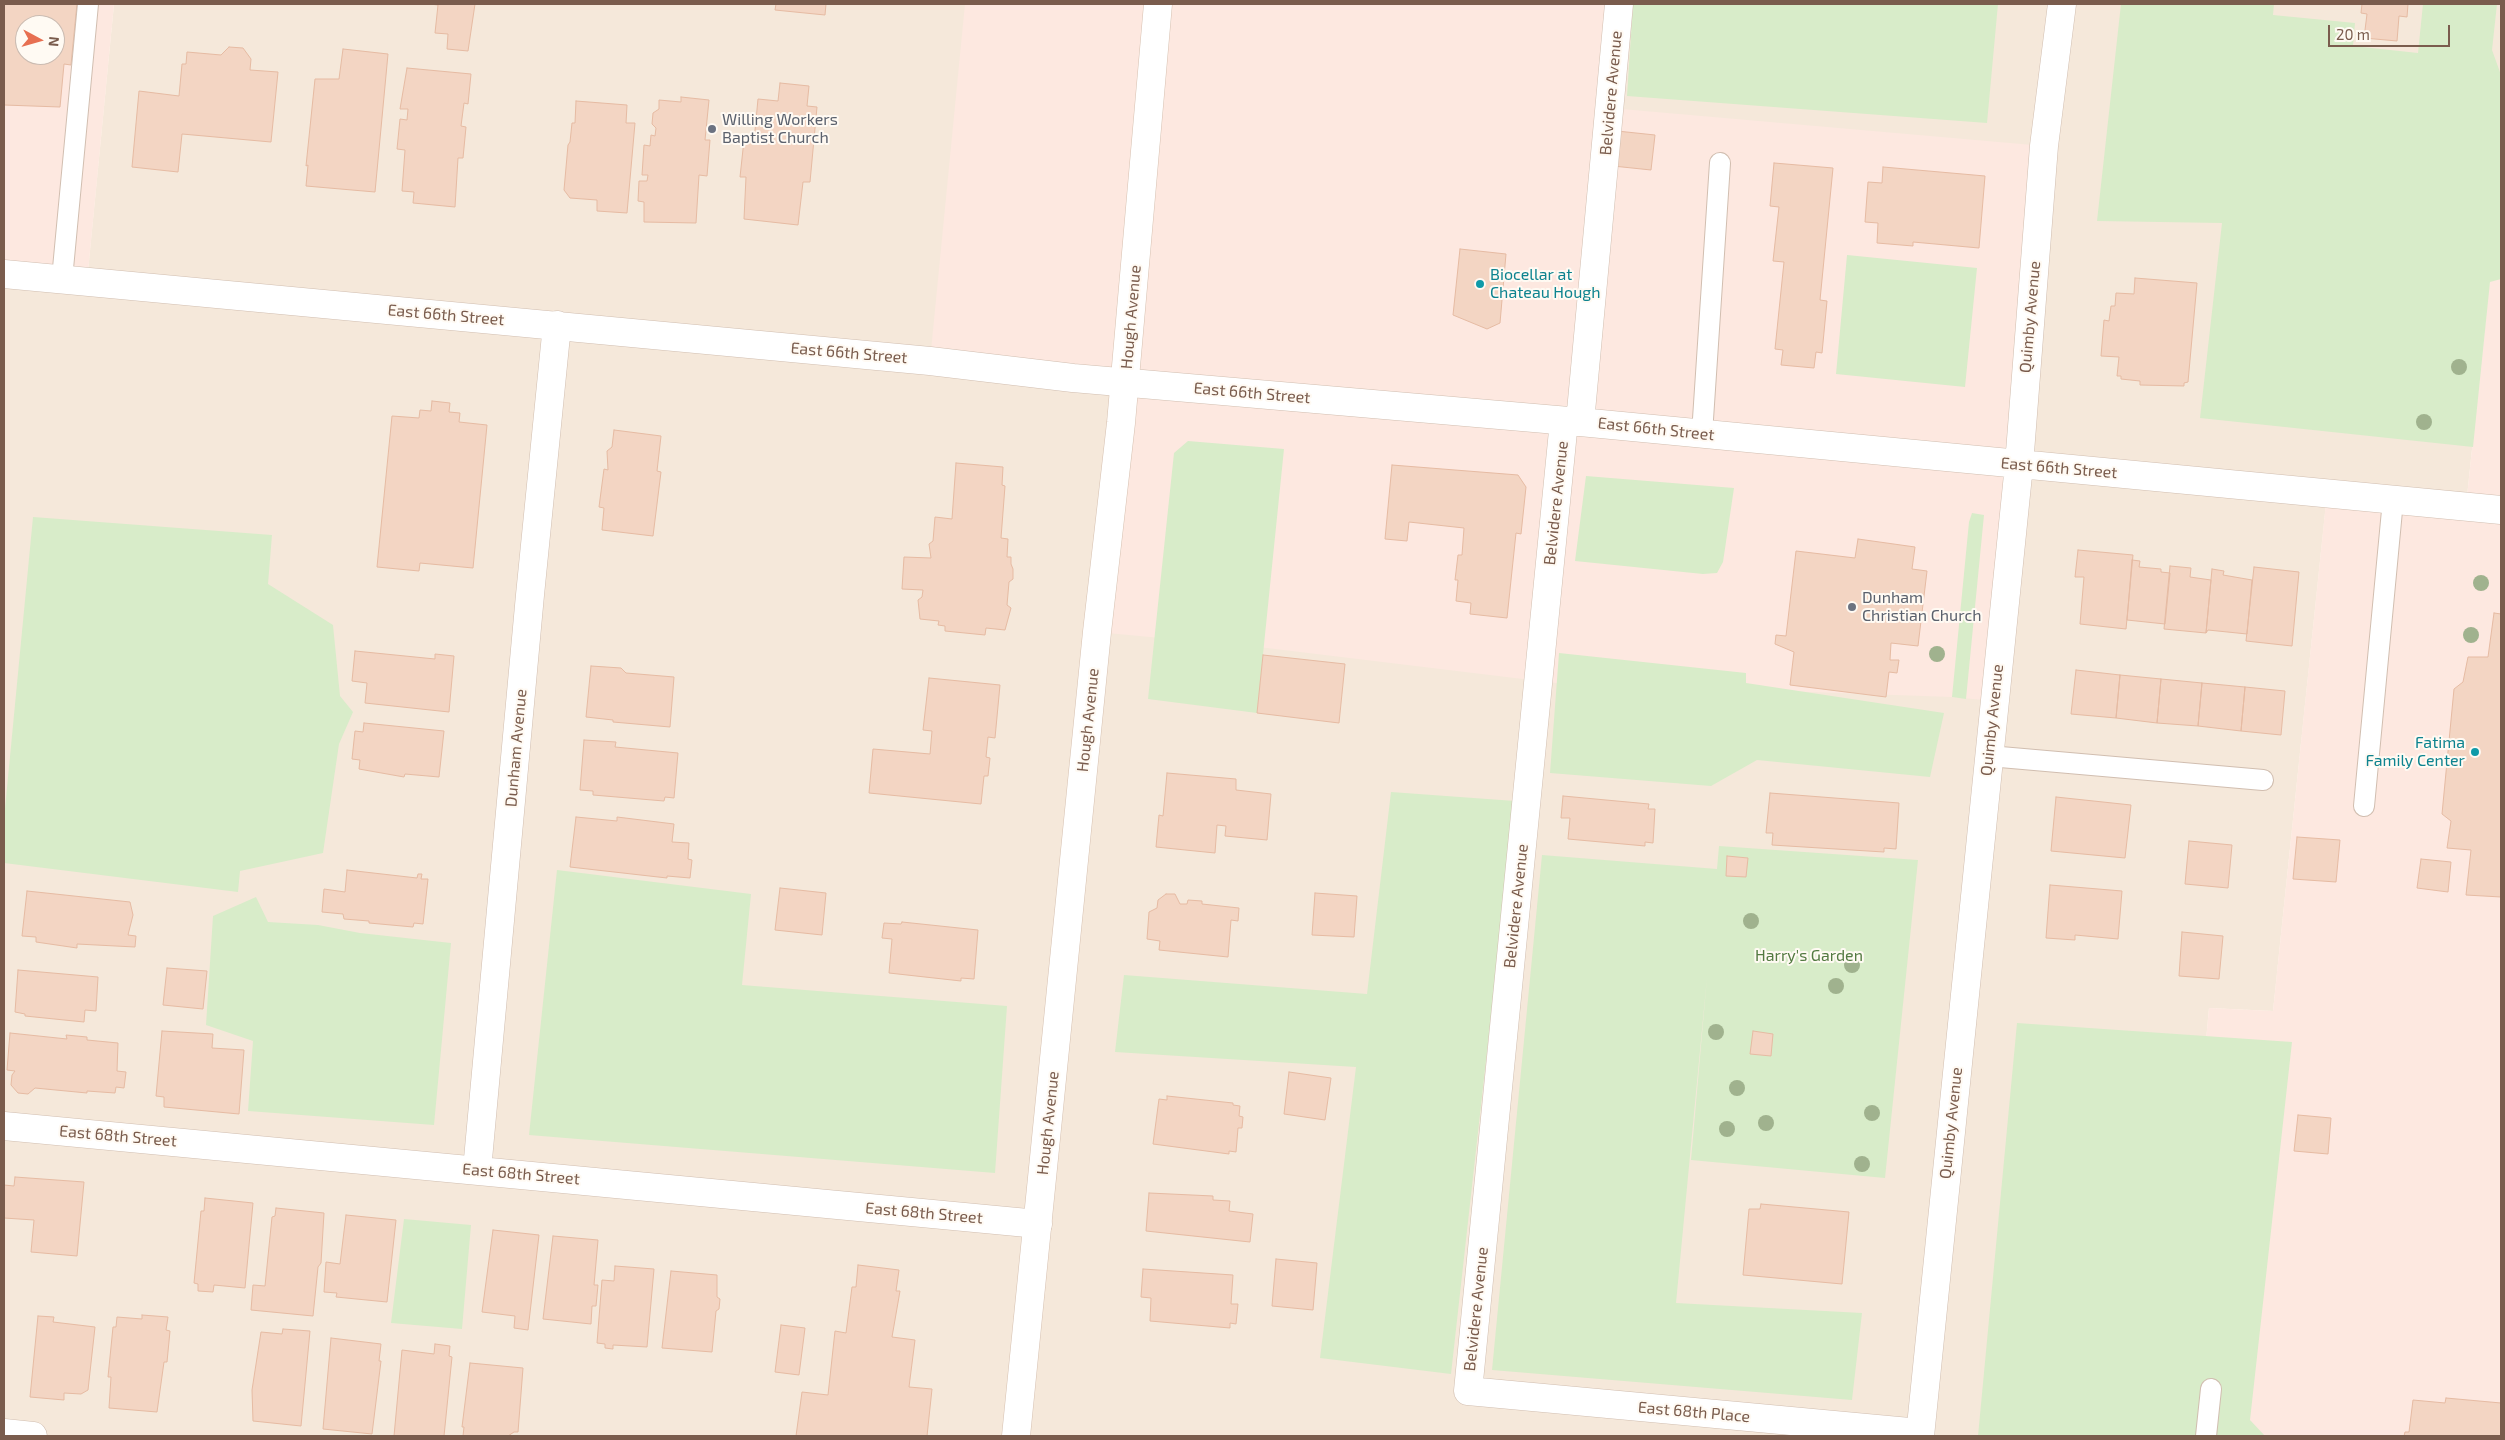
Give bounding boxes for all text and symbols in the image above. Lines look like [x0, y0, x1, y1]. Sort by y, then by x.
north arrow [15, 15, 65, 65]
scale bar [2330, 15, 2452, 47]
text: 20 m [2336, 25, 2370, 43]
street label: Belvidere Avenue [1596, 30, 1626, 156]
text: N [45, 36, 63, 47]
place label: Willing Workers Baptist Church [722, 110, 838, 148]
marker: Willing Workers Baptist Church [706, 123, 718, 135]
street label: Quimby Avenue [2016, 260, 2044, 374]
street label: Hough Avenue [1117, 264, 1145, 370]
place label: Biocellar at Chateau Hough [1490, 265, 1600, 303]
marker: Biocellar at Chateau Hough [1474, 278, 1486, 290]
street label: East 66th Street [387, 300, 505, 330]
street label: East 66th Street [790, 338, 908, 368]
street label: East 66th Street [1193, 378, 1311, 408]
street label: East 66th Street [1597, 413, 1715, 445]
street label: Belvidere Avenue [1540, 440, 1572, 566]
street label: East 66th Street [2000, 453, 2118, 483]
place label: Dunham Christian Church [1862, 588, 1982, 626]
marker: Dunham Christian Church [1846, 601, 1858, 613]
street label: Quimby Avenue [1977, 663, 2007, 777]
street label: Hough Avenue [1073, 667, 1103, 773]
street label: Dunham Avenue [501, 688, 531, 808]
place label: Fatima Family Center [2365, 733, 2465, 771]
marker: Fatima Family Center [2469, 746, 2481, 758]
street label: Belvidere Avenue [1500, 843, 1532, 969]
park label: Harry's Garden [1755, 946, 1863, 966]
street label: Quimby Avenue [1936, 1066, 1966, 1180]
street label: Hough Avenue [1033, 1070, 1063, 1176]
street label: East 68th Street [58, 1121, 178, 1151]
street label: East 68th Street [461, 1159, 581, 1189]
street label: East 68th Street [864, 1198, 984, 1228]
street label: Belvidere Avenue [1460, 1246, 1492, 1372]
street label: East 68th Place [1637, 1398, 1751, 1426]

